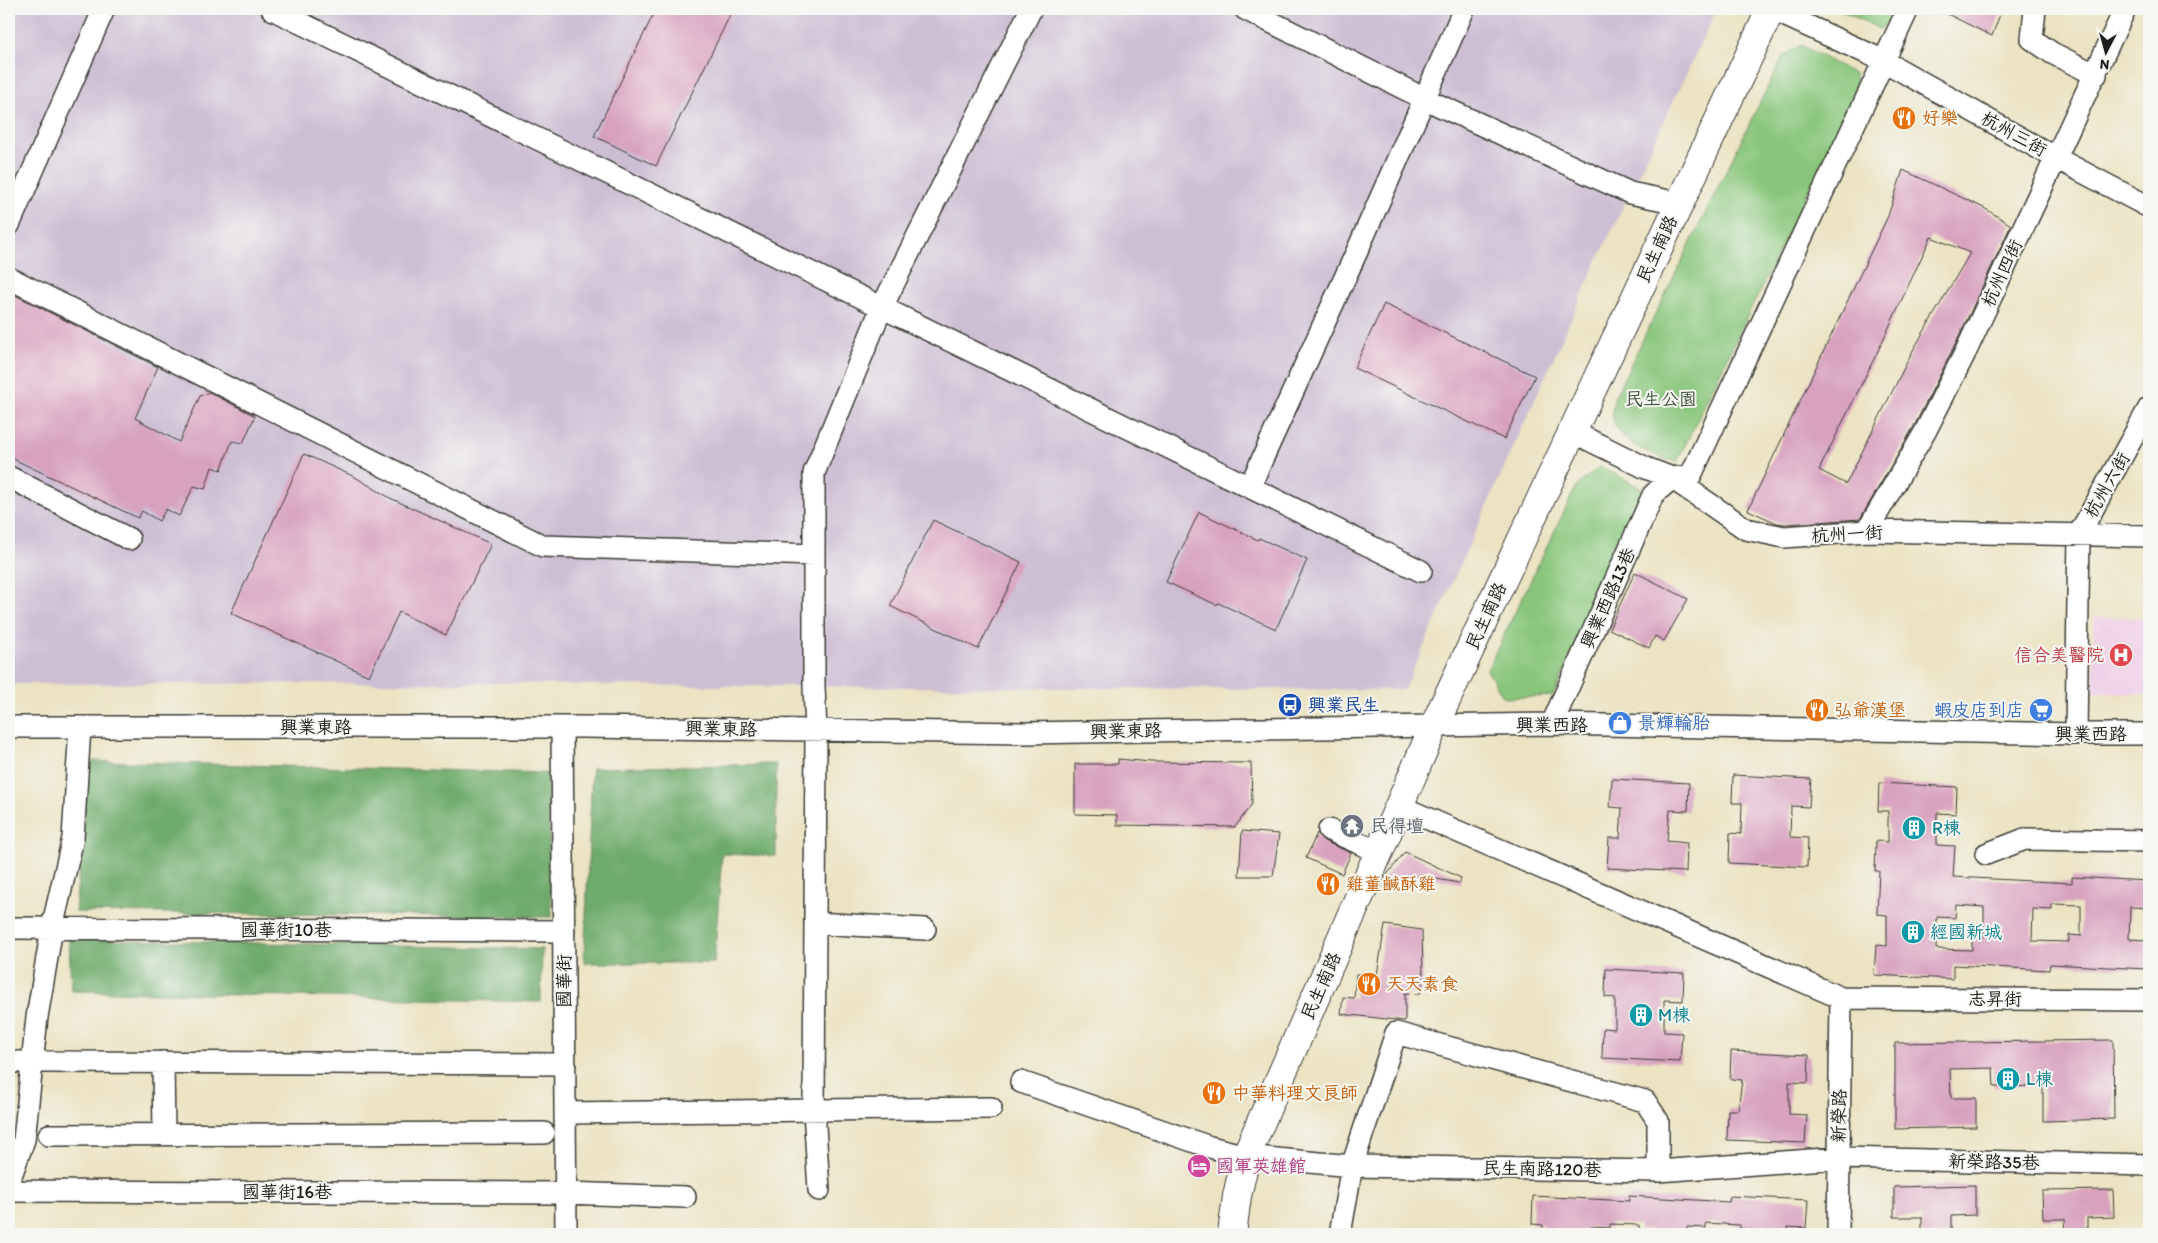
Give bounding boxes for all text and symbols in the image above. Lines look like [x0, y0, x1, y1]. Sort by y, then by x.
north arrow [2080, 28, 2130, 78]
text: N [2099, 55, 2110, 73]
restaurant icon: 好樂 [1891, 105, 1917, 131]
place label: 好樂 [1922, 107, 1958, 129]
street label: 杭州三街 [1977, 107, 2051, 161]
street label: 民生南路 [1632, 212, 1682, 286]
street label: 杭州四街 [1977, 236, 2027, 310]
park label: 民生公園 [1625, 388, 1697, 410]
street label: 杭州六街 [2079, 448, 2135, 522]
street label: 杭州一街 [1810, 521, 1884, 547]
street label: 興業西路13巷 [1576, 544, 1640, 652]
street label: 民生南路 [1461, 579, 1511, 653]
hospital icon: 信合美醫院 [2108, 642, 2134, 668]
place label: 信合美醫院 [2014, 644, 2104, 666]
bus stop icon: 興業民生 [1277, 692, 1303, 718]
place label: 興業民生 [1308, 694, 1380, 716]
restaurant icon: 弘爺漢堡 [1804, 697, 1830, 723]
supermarket icon: 蝦皮店到店 [2028, 697, 2054, 723]
place label: 弘爺漢堡 [1834, 699, 1906, 721]
place label: 蝦皮店到店 [1934, 699, 2024, 721]
shop icon: 景輝輪胎 [1607, 710, 1633, 736]
place label: 景輝輪胎 [1638, 712, 1710, 734]
street label: 興業西路 [1516, 714, 1588, 736]
street label: 興業東路 [280, 716, 352, 738]
street label: 興業東路 [685, 717, 757, 741]
street label: 興業東路 [1090, 719, 1162, 743]
street label: 興業西路 [2055, 723, 2127, 745]
temple icon: 民得壇 [1339, 813, 1365, 839]
place label: 民得壇 [1370, 815, 1424, 837]
building icon: R棟 [1901, 815, 1927, 841]
place label: R棟 [1932, 817, 1961, 839]
restaurant icon: 雞董鹹酥雞 [1315, 871, 1341, 897]
place label: 雞董鹹酥雞 [1346, 873, 1436, 895]
street label: 國華街10巷 [240, 919, 332, 941]
building icon: 經國新城 [1900, 919, 1926, 945]
place label: 經國新城 [1930, 921, 2002, 943]
street label: 民生南路 [1296, 949, 1346, 1023]
street label: 國華街 [553, 954, 575, 1008]
restaurant icon: 天天素食 [1356, 971, 1382, 997]
place label: 天天素食 [1386, 973, 1458, 995]
street label: 志昇街 [1968, 988, 2022, 1010]
building icon: M棟 [1628, 1002, 1654, 1028]
place label: M棟 [1658, 1004, 1690, 1026]
building icon: L棟 [1995, 1066, 2021, 1092]
place label: L棟 [2026, 1068, 2053, 1090]
restaurant icon: 中華料理文良師 [1201, 1080, 1227, 1106]
place label: 中華料理文良師 [1232, 1082, 1358, 1104]
street label: 新榮路 [1828, 1089, 1850, 1143]
street label: 新榮路35巷 [1948, 1150, 2040, 1174]
hotel icon: 國軍英雄館 [1186, 1153, 1212, 1179]
place label: 國軍英雄館 [1216, 1155, 1306, 1177]
street label: 民生南路120巷 [1482, 1157, 1602, 1181]
street label: 國華街16巷 [242, 1181, 332, 1203]

